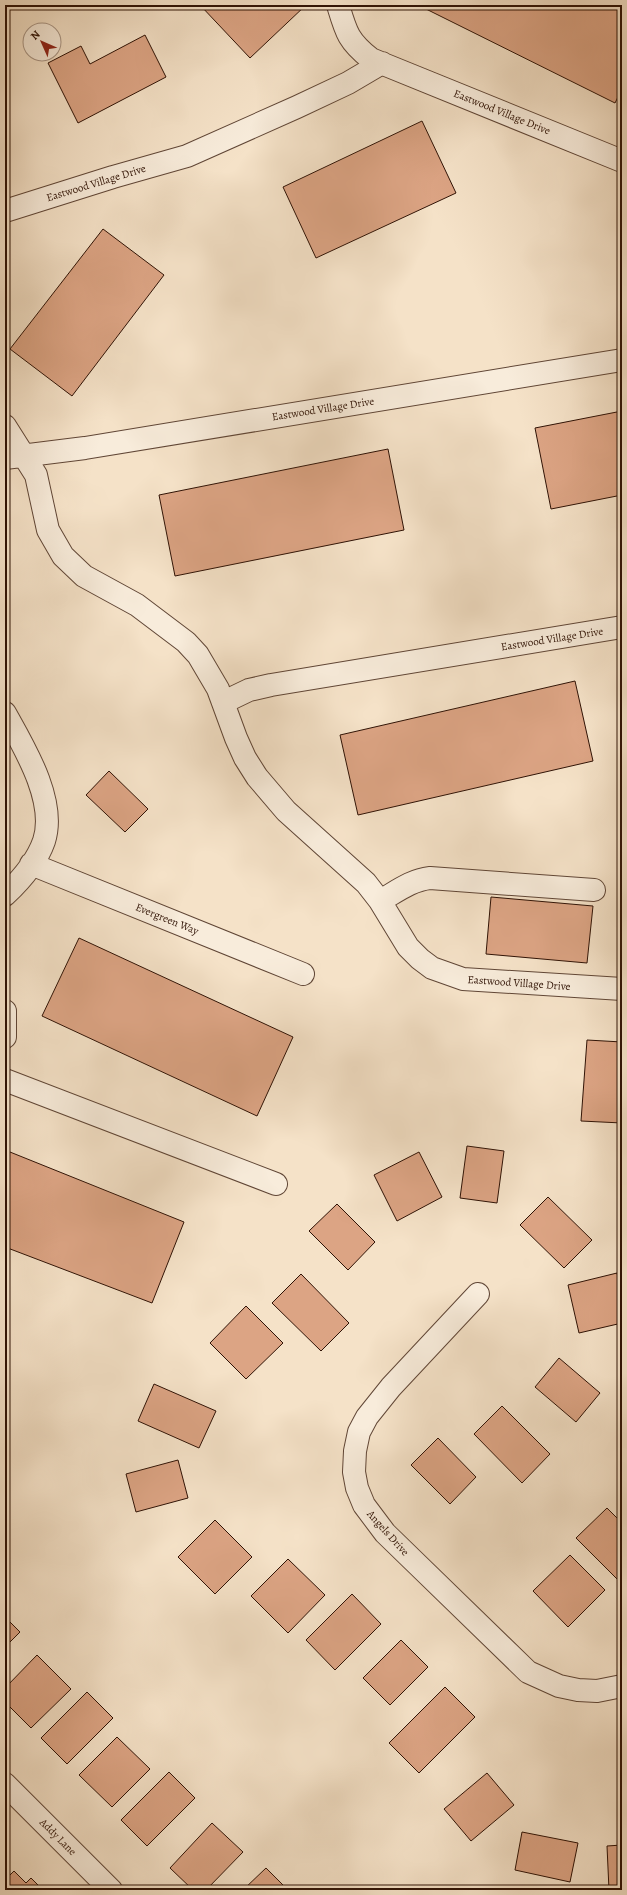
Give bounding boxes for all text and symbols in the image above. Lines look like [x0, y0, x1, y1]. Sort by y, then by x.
north arrow [22, 22, 62, 62]
text: N [27, 27, 43, 43]
street label: Eastwood Village Drive [451, 86, 553, 138]
street label: Eastwood Village Drive [44, 161, 148, 205]
street label: Eastwood Village Drive [271, 394, 375, 424]
street label: Eastwood Village Drive [500, 624, 604, 654]
street label: Evergreen Way [133, 900, 201, 939]
street label: Eastwood Village Drive [467, 972, 571, 994]
street label: Angels Drive [363, 1506, 413, 1559]
street label: Addy Lane [35, 1814, 80, 1859]

